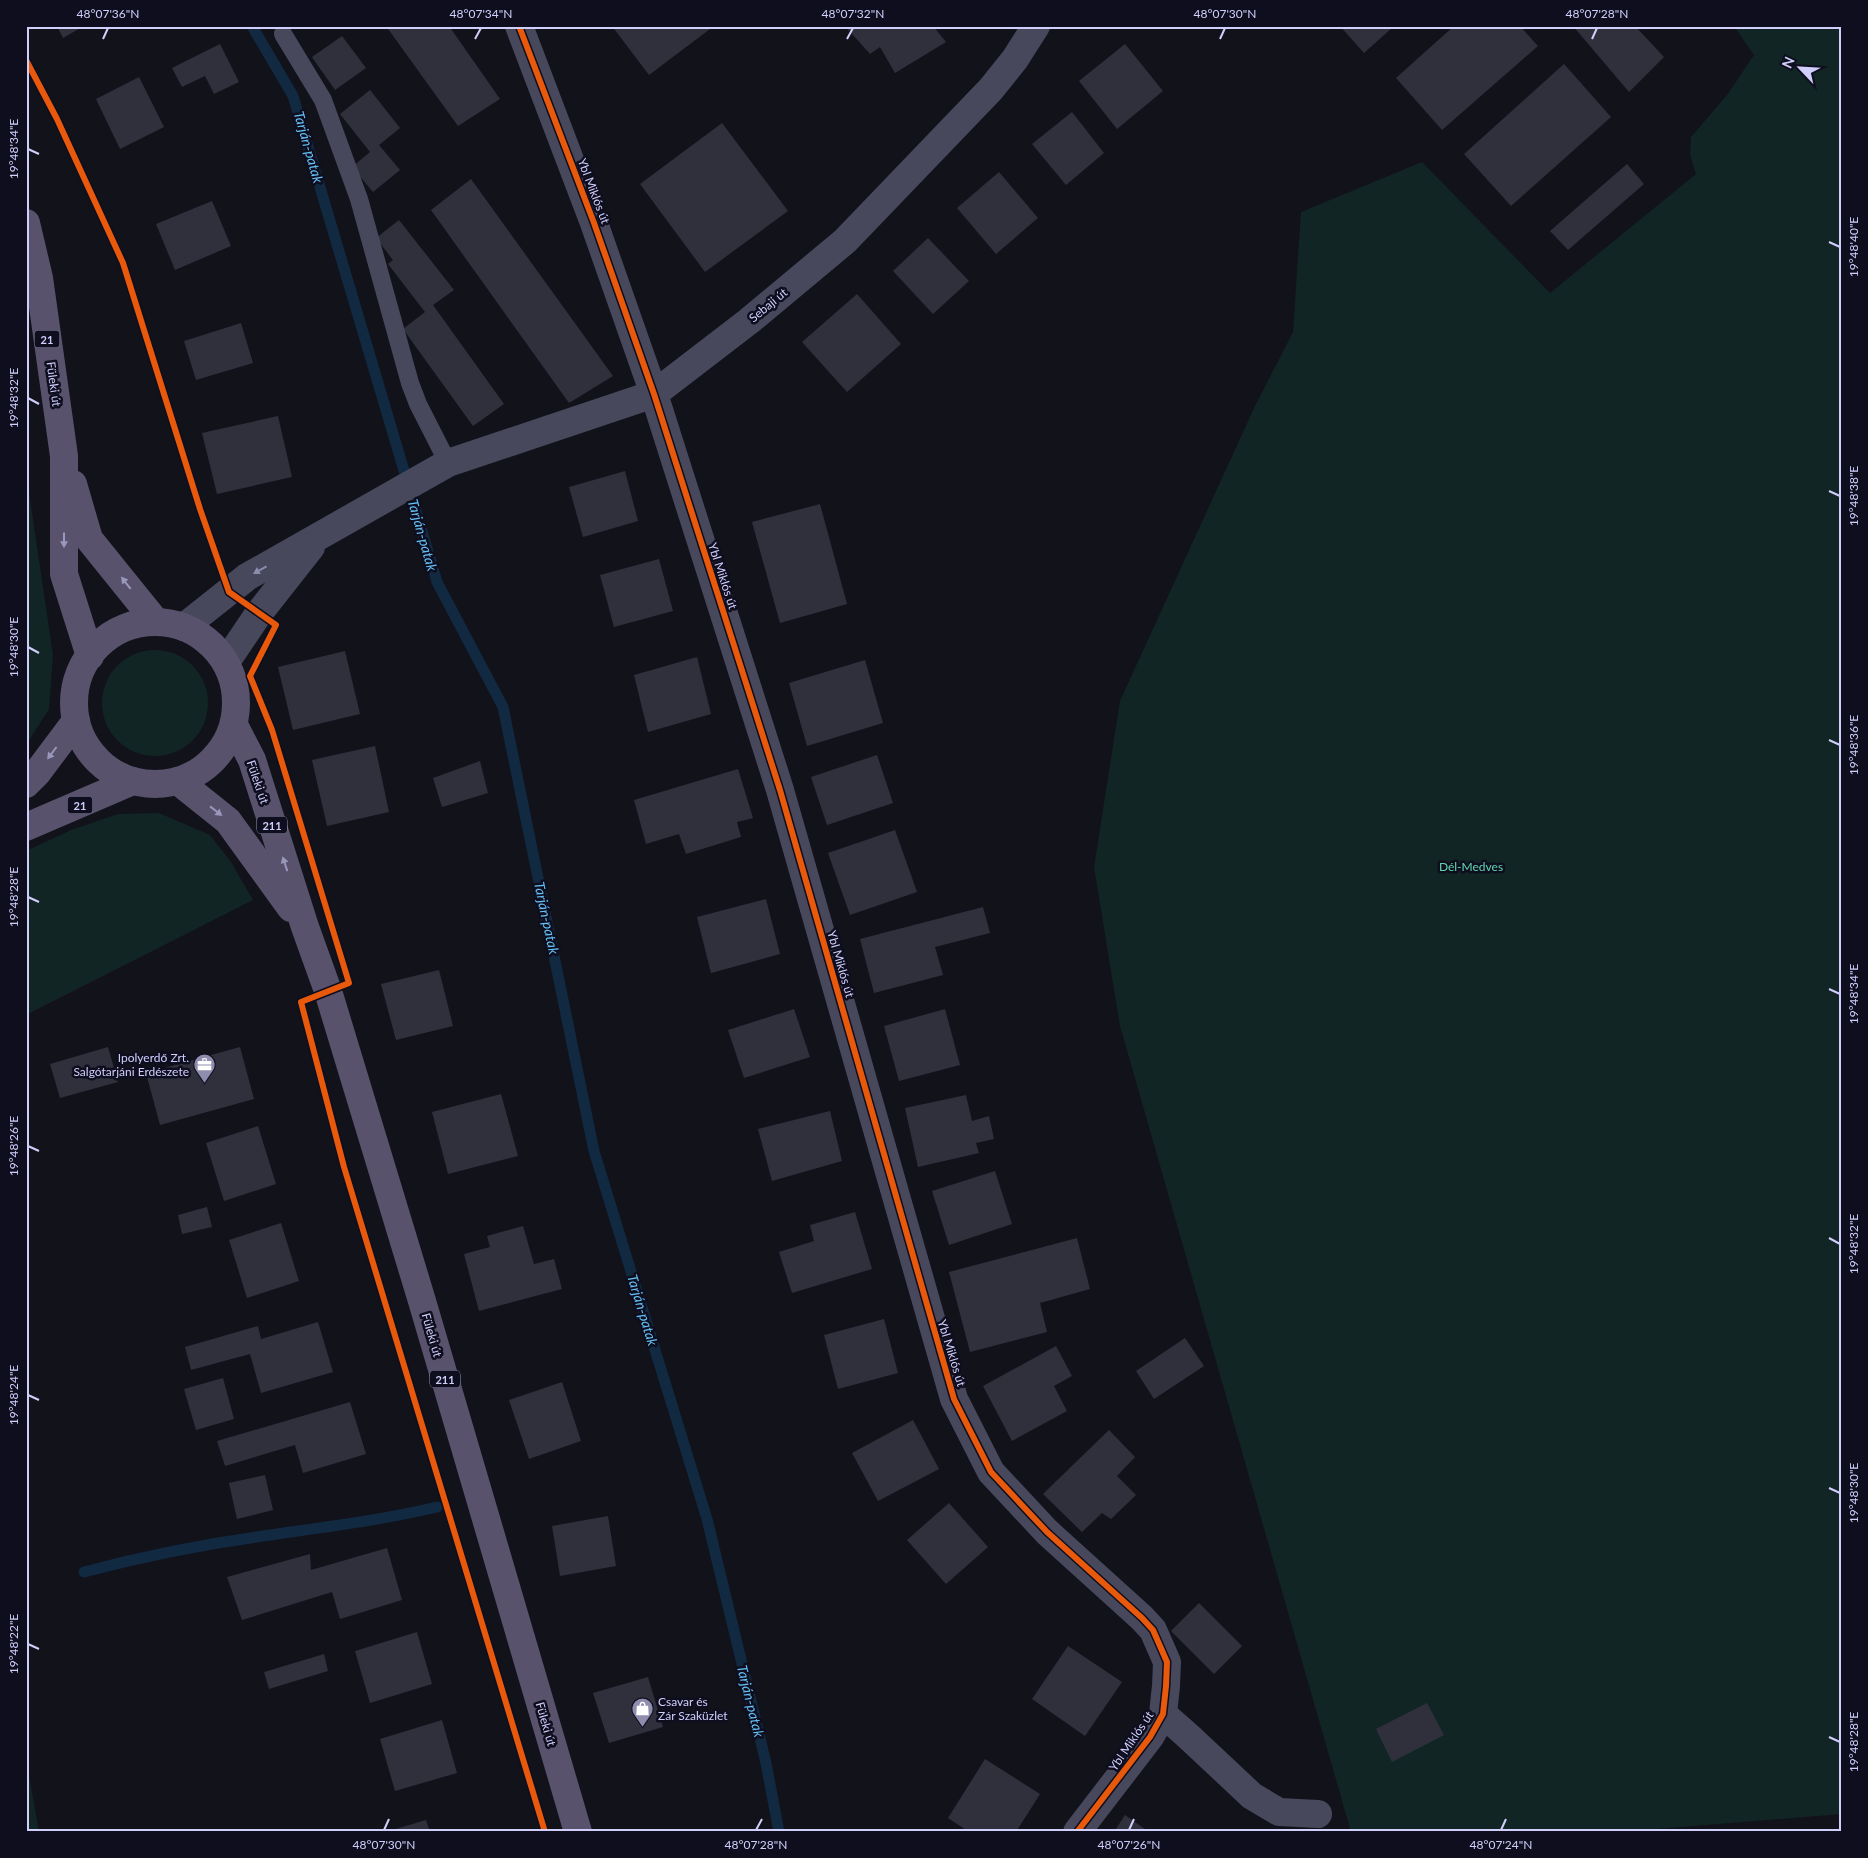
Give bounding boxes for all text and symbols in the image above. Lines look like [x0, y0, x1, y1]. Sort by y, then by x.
text: 48°07'36"N [77, 6, 139, 21]
text: 48°07'34"N [450, 6, 512, 21]
text: 48°07'32"N [822, 6, 884, 21]
text: 48°07'30"N [1194, 6, 1256, 21]
text: 48°07'28"N [1566, 6, 1628, 21]
north arrow [1776, 42, 1826, 92]
text: N [1778, 54, 1798, 71]
water label: Tarján-patak [291, 109, 327, 185]
text: 19°48'34"E [6, 119, 21, 179]
street label: Ybl Miklós út [575, 156, 614, 227]
text: 19°48'40"E [1846, 217, 1861, 277]
street label: Sebaji út [746, 284, 791, 325]
road number: 21 [34, 330, 60, 348]
street label: Füleki út [43, 361, 65, 408]
text: 19°48'32"E [6, 368, 21, 428]
text: 19°48'38"E [1846, 466, 1861, 526]
water label: Tarján-patak [405, 497, 441, 573]
one-way arrow [60, 532, 68, 548]
street label: Ybl Miklós út [705, 541, 741, 612]
one-way arrow [252, 566, 267, 574]
one-way arrow [121, 576, 131, 590]
text: 19°48'30"E [6, 617, 21, 677]
text: 19°48'36"E [1846, 715, 1861, 775]
one-way arrow [47, 746, 57, 760]
street label: Füleki út [244, 758, 273, 806]
road number: 21 [68, 796, 92, 814]
one-way arrow [209, 806, 222, 817]
road number: 211 [257, 816, 287, 834]
one-way arrow [281, 856, 289, 871]
park label: Dél-Medves [1439, 859, 1503, 874]
text: 19°48'28"E [6, 867, 21, 927]
water label: Tarján-patak [531, 880, 563, 956]
street label: Ybl Miklós út [824, 929, 858, 1000]
text: 19°48'34"E [1846, 964, 1861, 1024]
place label: Ipolyerdő Zrt. Salgótarjáni Erdészete [73, 1050, 189, 1079]
office icon: Ipolyerdő Zrt. Salgótarjáni Erdészete [193, 1052, 217, 1083]
text: 19°48'26"E [6, 1116, 21, 1176]
text: 19°48'32"E [1846, 1214, 1861, 1274]
water label: Tarján-patak [624, 1272, 662, 1348]
street label: Füleki út [419, 1311, 446, 1359]
street label: Ybl Miklós út [935, 1318, 969, 1389]
text: 19°48'24"E [6, 1365, 21, 1425]
road number: 211 [430, 1370, 460, 1388]
text: 19°48'30"E [1846, 1463, 1861, 1523]
text: 19°48'22"E [6, 1614, 21, 1674]
water label: Tarján-patak [734, 1663, 768, 1739]
place label: Csavar és Zár Szaküzlet [658, 1694, 728, 1723]
shop icon: Csavar és Zár Szaküzlet [630, 1696, 654, 1727]
street label: Füleki út [533, 1700, 560, 1748]
street label: Ybl Miklós út [1105, 1708, 1157, 1774]
text: 19°48'28"E [1846, 1712, 1861, 1772]
text: 48°07'30"N [353, 1837, 415, 1852]
text: 48°07'28"N [725, 1837, 787, 1852]
text: 48°07'26"N [1098, 1837, 1160, 1852]
text: 48°07'24"N [1470, 1837, 1532, 1852]

